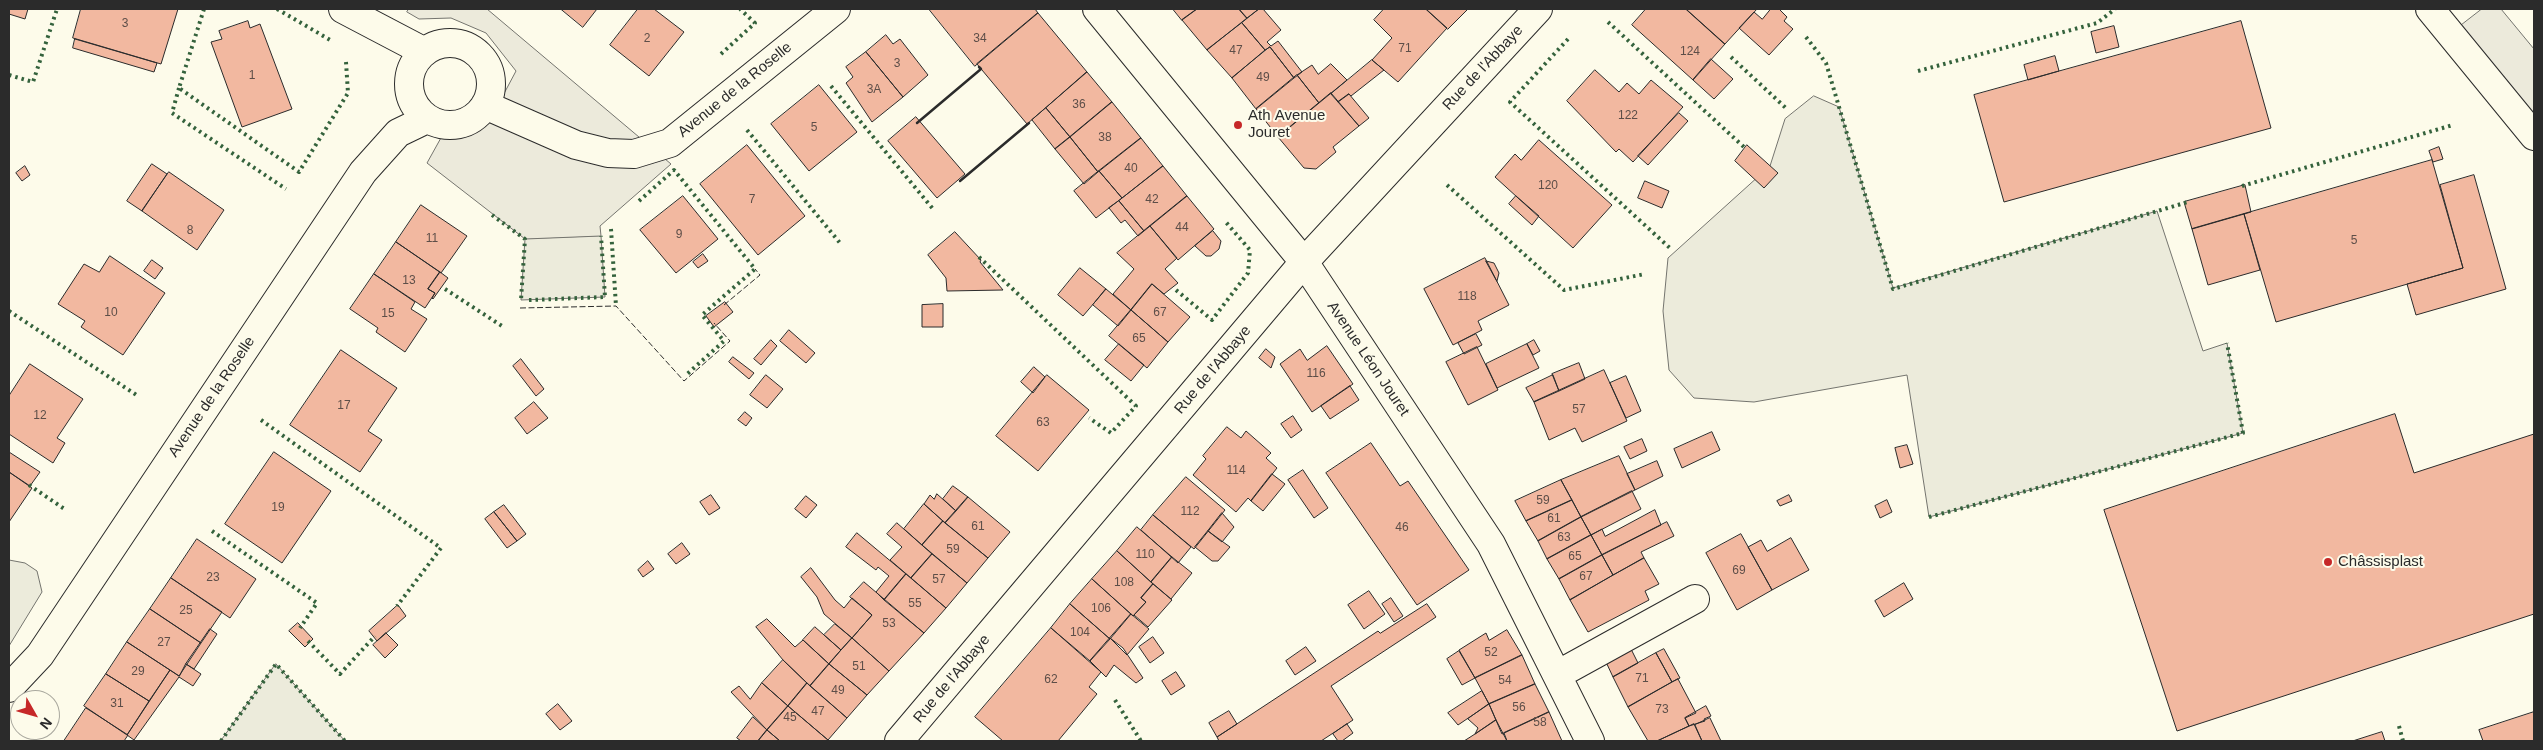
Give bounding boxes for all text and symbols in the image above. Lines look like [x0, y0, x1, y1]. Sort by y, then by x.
house number: 3 [122, 17, 128, 31]
street label: Rue de l'Abbaye [1439, 22, 1527, 114]
house number: 2 [644, 32, 650, 46]
house number: 34 [973, 32, 987, 46]
street label: Avenue de la Roselle [674, 38, 796, 142]
house number: 71 [1398, 42, 1412, 56]
house number: 47 [1229, 44, 1243, 58]
house number: 124 [1680, 45, 1700, 59]
house number: 3 [894, 57, 900, 71]
house number: 1 [249, 69, 255, 83]
house number: 49 [1256, 71, 1270, 85]
house number: 3A [867, 83, 881, 97]
house number: 36 [1072, 98, 1086, 112]
place label: Ath Avenue Jouret [1248, 107, 1325, 142]
house number: 122 [1618, 109, 1638, 123]
marker: Ath Avenue Jouret [1232, 119, 1244, 131]
house number: 5 [811, 121, 817, 135]
house number: 38 [1098, 131, 1112, 145]
house number: 40 [1124, 162, 1138, 176]
house number: 120 [1538, 179, 1558, 193]
house number: 7 [749, 193, 755, 207]
house number: 42 [1145, 193, 1159, 207]
house number: 44 [1175, 221, 1189, 235]
house number: 8 [187, 224, 193, 238]
house number: 9 [676, 228, 682, 242]
house number: 11 [426, 232, 438, 246]
house number: 5 [2351, 234, 2357, 248]
house number: 13 [402, 274, 416, 288]
house number: 118 [1457, 290, 1477, 304]
street label: Avenue Léon Jouret [1323, 298, 1413, 420]
house number: 10 [104, 306, 118, 320]
house number: 67 [1153, 306, 1167, 320]
house number: 15 [381, 307, 395, 321]
street label: Rue de l'Abbaye [1171, 322, 1255, 418]
house number: 65 [1132, 332, 1146, 346]
street label: Avenue de la Roselle [165, 333, 259, 461]
house number: 116 [1306, 367, 1326, 381]
house number: 17 [337, 399, 351, 413]
house number: 57 [1572, 403, 1586, 417]
house number: 12 [33, 409, 47, 423]
house number: 63 [1036, 416, 1050, 430]
house number: 114 [1226, 464, 1246, 478]
house number: 59 [1536, 494, 1550, 508]
house number: 19 [271, 501, 285, 515]
house number: 112 [1180, 505, 1200, 519]
house number: 61 [1547, 512, 1561, 526]
house number: 61 [971, 520, 985, 534]
house number: 46 [1395, 521, 1409, 535]
house number: 63 [1557, 531, 1571, 545]
house number: 59 [946, 543, 960, 557]
house number: 110 [1135, 548, 1155, 562]
house number: 65 [1568, 550, 1582, 564]
place label: Châssisplast [2338, 553, 2423, 571]
marker: Châssisplast [2322, 556, 2334, 568]
house number: 69 [1732, 564, 1746, 578]
house number: 67 [1579, 570, 1593, 584]
house number: 23 [206, 571, 220, 585]
house number: 57 [932, 573, 946, 587]
house number: 108 [1114, 576, 1134, 590]
house number: 55 [908, 597, 922, 611]
house number: 106 [1091, 602, 1111, 616]
house number: 25 [179, 604, 193, 618]
house number: 53 [882, 617, 896, 631]
house number: 104 [1070, 626, 1090, 640]
street label: Rue de l'Abbaye [910, 631, 994, 727]
house number: 27 [157, 636, 171, 650]
house number: 52 [1484, 646, 1498, 660]
house number: 51 [852, 660, 866, 674]
house number: 29 [131, 665, 145, 679]
house number: 71 [1635, 672, 1649, 686]
house number: 62 [1044, 673, 1058, 687]
house number: 54 [1498, 674, 1512, 688]
house number: 49 [831, 684, 845, 698]
north arrow [10, 690, 60, 740]
house number: 31 [110, 697, 124, 711]
house number: 56 [1512, 701, 1526, 715]
house number: 73 [1655, 703, 1669, 717]
house number: 47 [811, 705, 825, 719]
house number: 45 [783, 711, 797, 725]
text: N [37, 715, 55, 733]
house number: 58 [1533, 716, 1547, 730]

